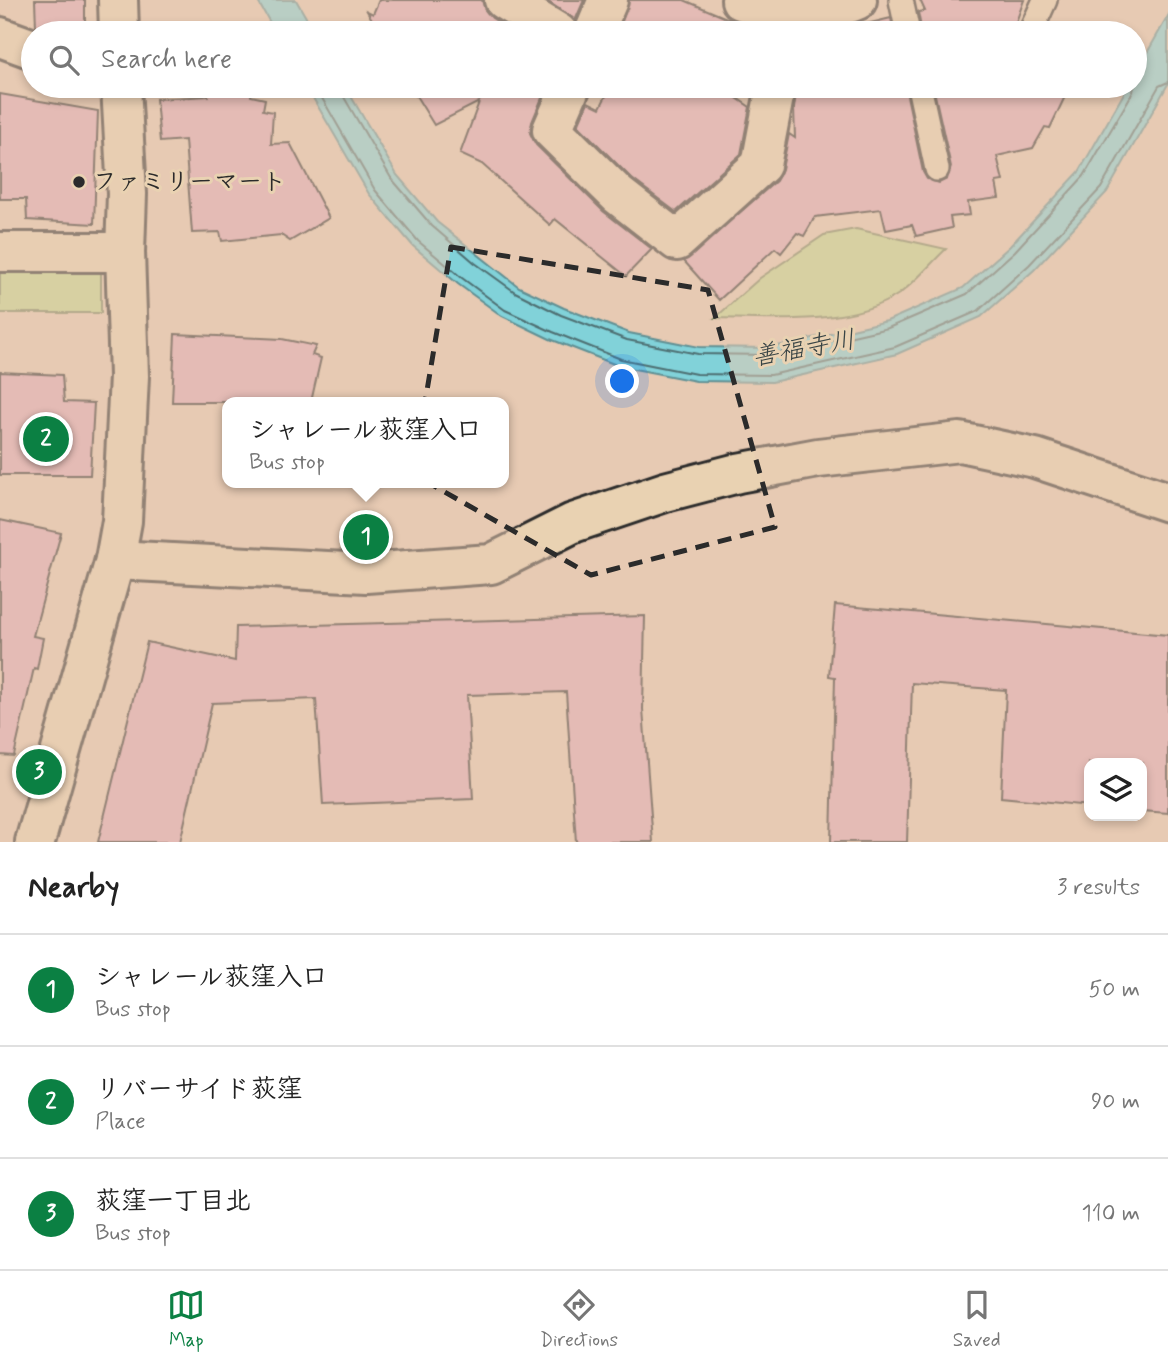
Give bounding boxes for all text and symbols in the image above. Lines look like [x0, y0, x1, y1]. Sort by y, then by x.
search box [21, 21, 1147, 98]
icon: search [45, 41, 83, 79]
text: Search here [101, 43, 232, 77]
place label: ファミリーマート [93, 167, 286, 198]
marker: ファミリーマート [71, 174, 87, 190]
water label: 善福寺川 [750, 323, 858, 375]
your location [605, 364, 639, 398]
popup [222, 397, 509, 488]
pin: 2 [23, 413, 69, 465]
text: シャレール荻窪入口 [249, 414, 482, 448]
text: Bus stop [249, 448, 325, 478]
pin: 1 [343, 511, 389, 563]
pin: 3 [16, 746, 62, 798]
map controls [1084, 758, 1147, 821]
button: layers [1084, 758, 1147, 821]
text: Nearby [28, 868, 119, 907]
text: 3 results [1057, 873, 1140, 903]
text: シャレール荻窪入口 [95, 961, 328, 995]
text: 1 [46, 975, 56, 1005]
text: 50 m [1089, 975, 1140, 1005]
text: Bus stop [95, 995, 171, 1025]
text: リバーサイド荻窪 [95, 1073, 302, 1107]
text: 2 [45, 1087, 57, 1117]
text: 90 m [1091, 1087, 1140, 1117]
text: Place [95, 1107, 146, 1137]
text: 荻窪一丁目北 [95, 1185, 251, 1219]
text: 3 [46, 1199, 56, 1229]
text: 110 m [1081, 1199, 1140, 1229]
text: Bus stop [95, 1219, 171, 1249]
tab: Map [167, 1286, 205, 1353]
tab: Directions [540, 1286, 618, 1353]
tab: Saved [953, 1286, 1001, 1353]

